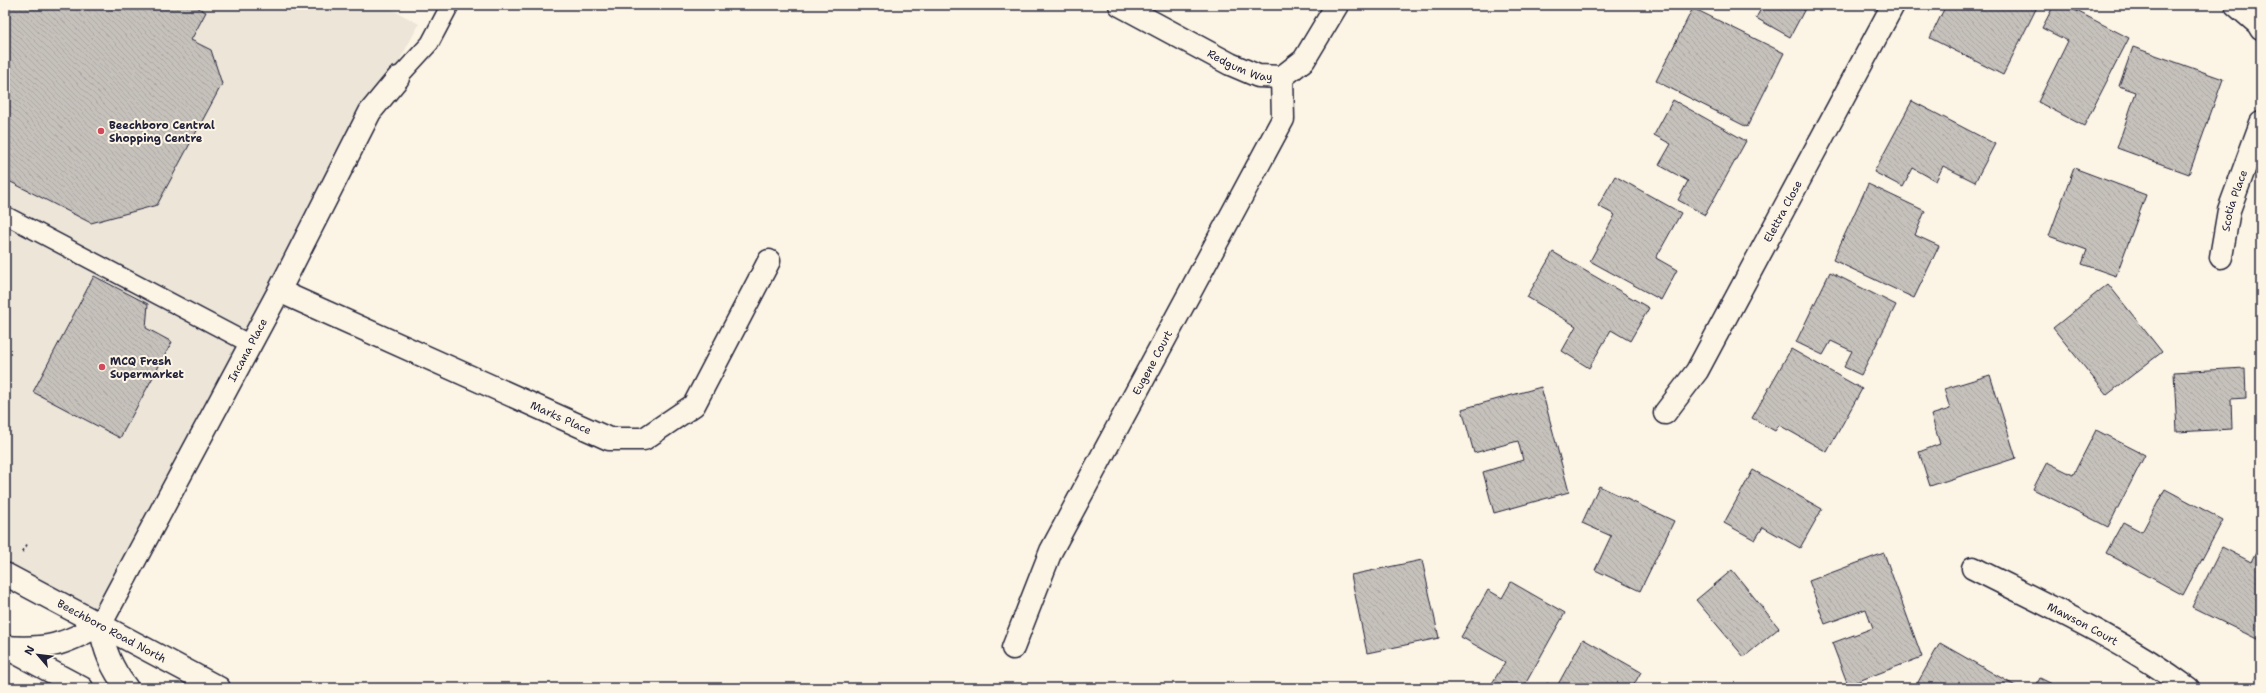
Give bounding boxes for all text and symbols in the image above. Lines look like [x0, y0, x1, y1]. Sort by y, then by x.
street label: Redgum Way [1205, 46, 1273, 84]
place label: Beechboro Central Shopping Centre [109, 118, 215, 146]
marker: Beechboro Central Shopping Centre [96, 126, 106, 136]
street label: Scotia Place [2218, 168, 2251, 233]
street label: Elettra Close [1760, 178, 1805, 245]
street label: Incana Place [224, 316, 271, 384]
street label: Eugene Court [1129, 327, 1176, 398]
place label: MCQ Fresh Supermarket [110, 354, 185, 382]
marker: MCQ Fresh Supermarket [97, 362, 107, 372]
street label: Marks Place [528, 397, 594, 438]
street label: Beechboro Road North [55, 596, 169, 666]
street label: Mawson Court [2045, 599, 2121, 649]
north arrow [18, 635, 58, 675]
text: N [21, 643, 38, 658]

